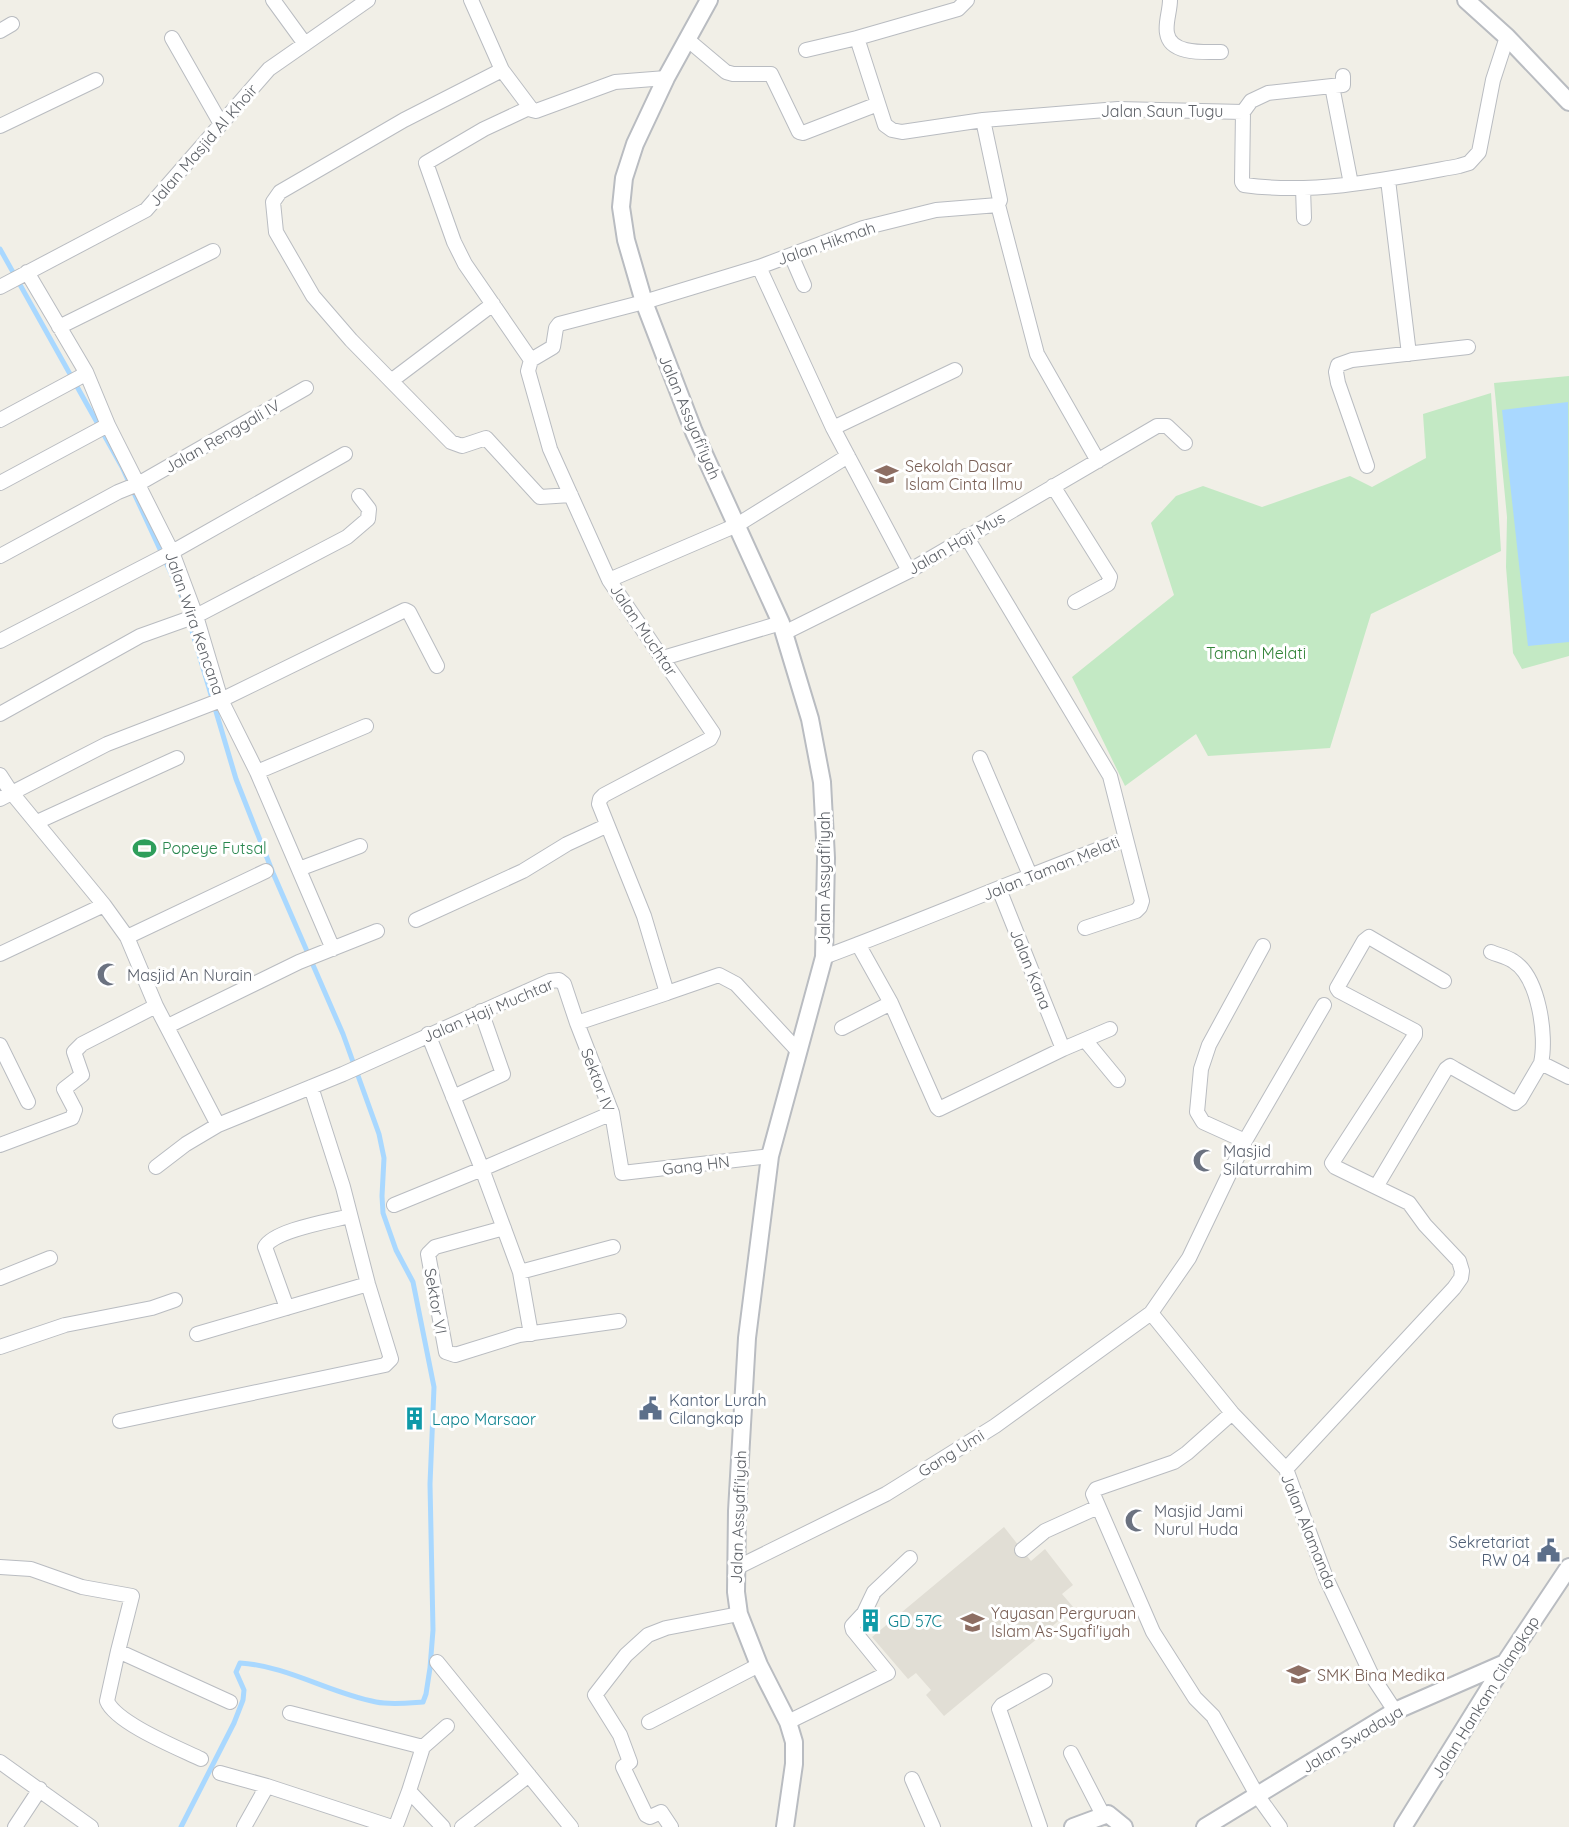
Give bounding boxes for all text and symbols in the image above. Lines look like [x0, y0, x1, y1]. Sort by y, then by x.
street label: Jalan Masjid Al Khoir [144, 80, 262, 210]
street label: Jalan Saun Tugu [1101, 101, 1223, 121]
street label: Jalan Hikmah [774, 217, 878, 269]
street label: Jalan Assyafi'iyah [655, 352, 725, 482]
street label: Jalan Renggali IV [161, 395, 284, 477]
place label: Sekolah Dasar Islam Cinta Ilmu [905, 456, 1023, 494]
school or university icon: Sekolah Dasar Islam Cinta Ilmu [874, 462, 900, 488]
street label: Jalan Haji Mus [904, 507, 1008, 579]
street label: Jalan Wira Kencana [161, 549, 229, 697]
street label: Jalan Muchtar [606, 580, 682, 680]
park label: Taman Melati [1206, 643, 1306, 663]
street label: Jalan Assyafi'iyah [814, 811, 834, 945]
street label: Jalan Taman Melati [980, 831, 1122, 905]
sports icon: Popeye Futsal [131, 835, 157, 861]
place label: Popeye Futsal [162, 838, 267, 858]
street label: Jalan Kana [1006, 926, 1056, 1012]
mosque icon: Masjid An Nurain [96, 962, 122, 988]
place label: Masjid An Nurain [127, 965, 252, 985]
street label: Jalan Haji Muchtar [420, 973, 556, 1047]
street label: Sektor IV [577, 1045, 619, 1115]
place label: Masjid Silaturrahim [1223, 1141, 1312, 1179]
mosque icon: Masjid Silaturrahim [1192, 1147, 1218, 1173]
street label: Gang HN [661, 1151, 731, 1179]
street label: Sektor VI [420, 1266, 452, 1336]
place label: Kantor Lurah Cilangkap [669, 1390, 767, 1428]
public building icon: Kantor Lurah Cilangkap [638, 1396, 664, 1422]
building icon: Lapo Marsaor [401, 1406, 427, 1432]
place label: Lapo Marsaor [432, 1409, 536, 1429]
street label: Gang Umi [914, 1425, 988, 1481]
street label: Jalan Assyafi'iyah [726, 1450, 750, 1584]
street label: Jalan Alamanda [1277, 1470, 1341, 1592]
place label: Masjid Jami Nurul Huda [1154, 1501, 1243, 1539]
mosque icon: Masjid Jami Nurul Huda [1123, 1507, 1149, 1533]
place label: Sekretariat RW 04 [1449, 1532, 1530, 1570]
public building icon: Sekretariat RW 04 [1535, 1538, 1561, 1564]
place label: Yayasan Perguruan Islam As-Syafi'iyah [991, 1603, 1136, 1641]
building icon: GD 57C [857, 1608, 883, 1634]
school or university icon: Yayasan Perguruan Islam As-Syafi'iyah [960, 1609, 986, 1635]
place label: GD 57C [888, 1611, 942, 1631]
street label: Jalan Hankam Cilangkap [1427, 1612, 1543, 1782]
school or university icon: SMK Bina Medika [1286, 1662, 1312, 1688]
place label: SMK Bina Medika [1317, 1665, 1445, 1685]
street label: Jalan Swadaya [1298, 1701, 1406, 1777]

